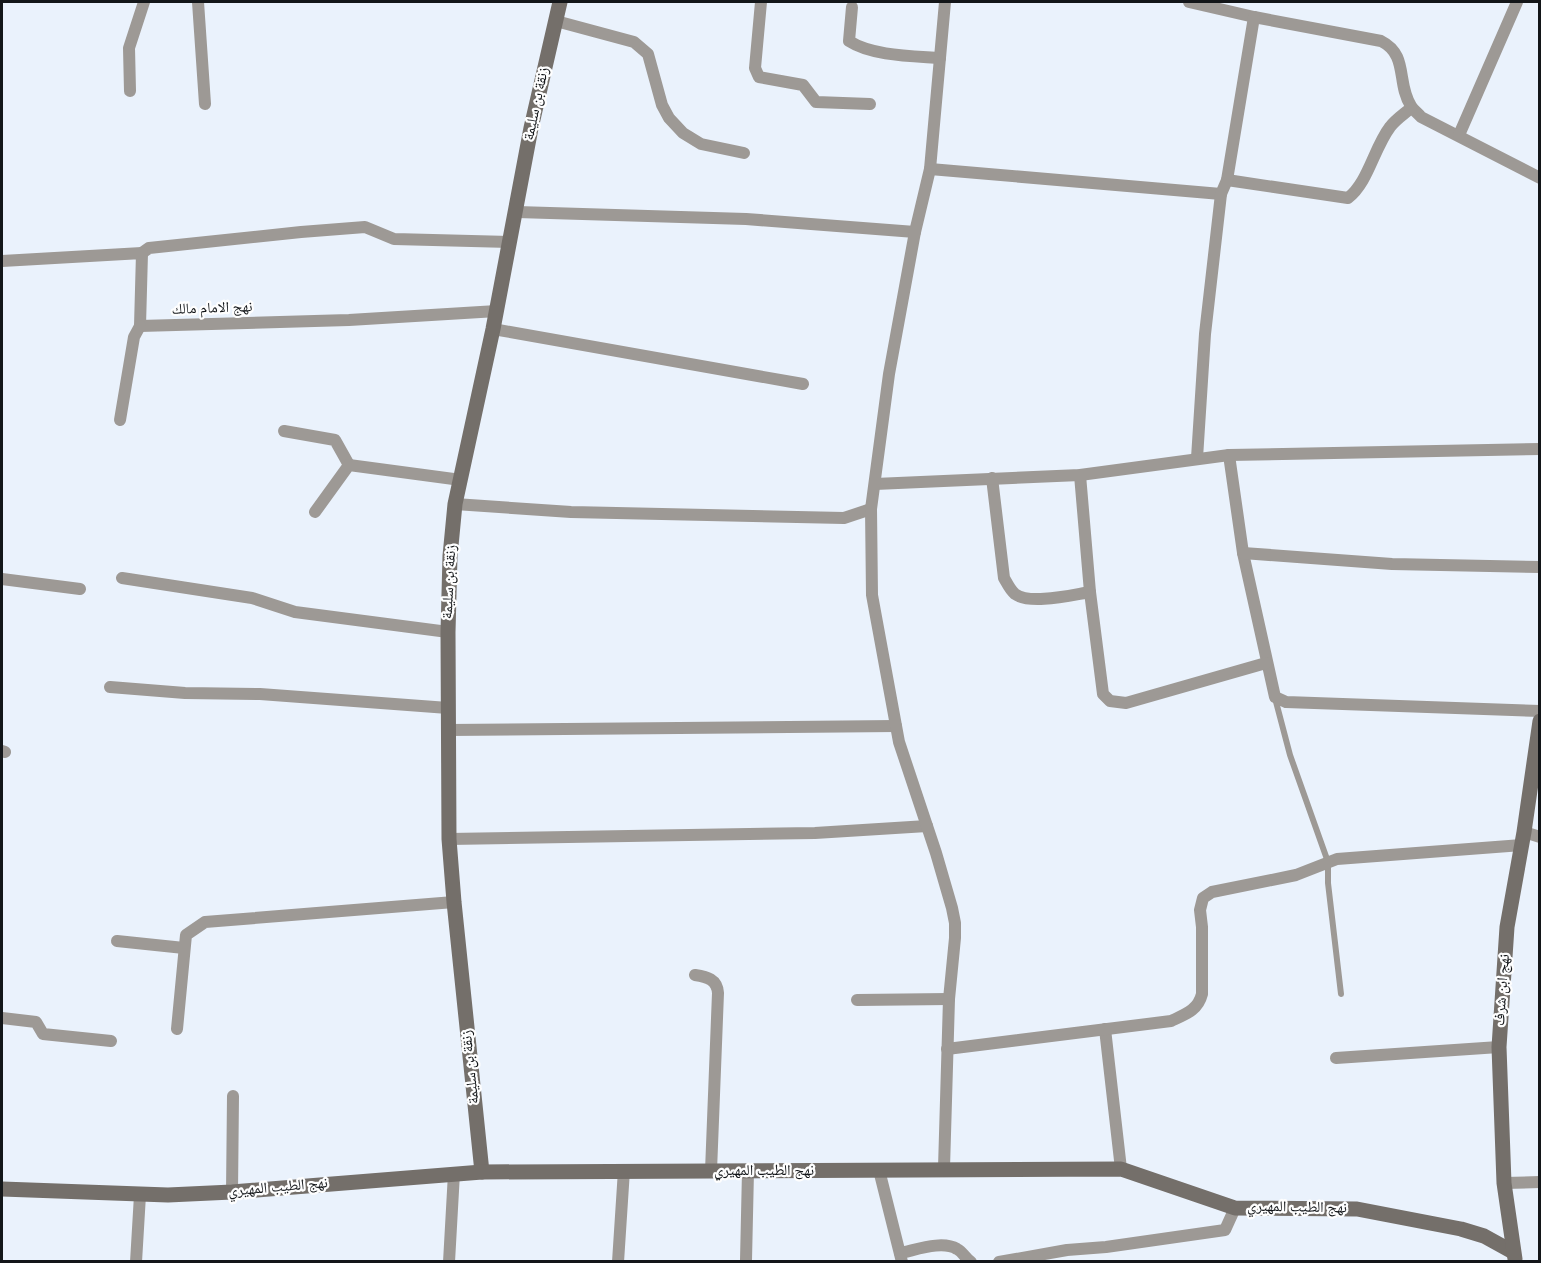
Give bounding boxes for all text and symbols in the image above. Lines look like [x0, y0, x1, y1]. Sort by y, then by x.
street label: زنقة بن سليمة [520, 65, 554, 142]
street label: نهج الامام مالك [171, 298, 253, 320]
street label: زنقة بن سليمة [439, 544, 461, 620]
street label: نهج ابن شرف [1491, 953, 1515, 1027]
street label: زنقة بن سليمة [458, 1029, 484, 1105]
street label: نهج الطيب المهيري [714, 1162, 814, 1181]
street label: نهج الطيب المهيري [227, 1174, 329, 1203]
street label: نهج الطيب المهيري [1247, 1198, 1347, 1219]

